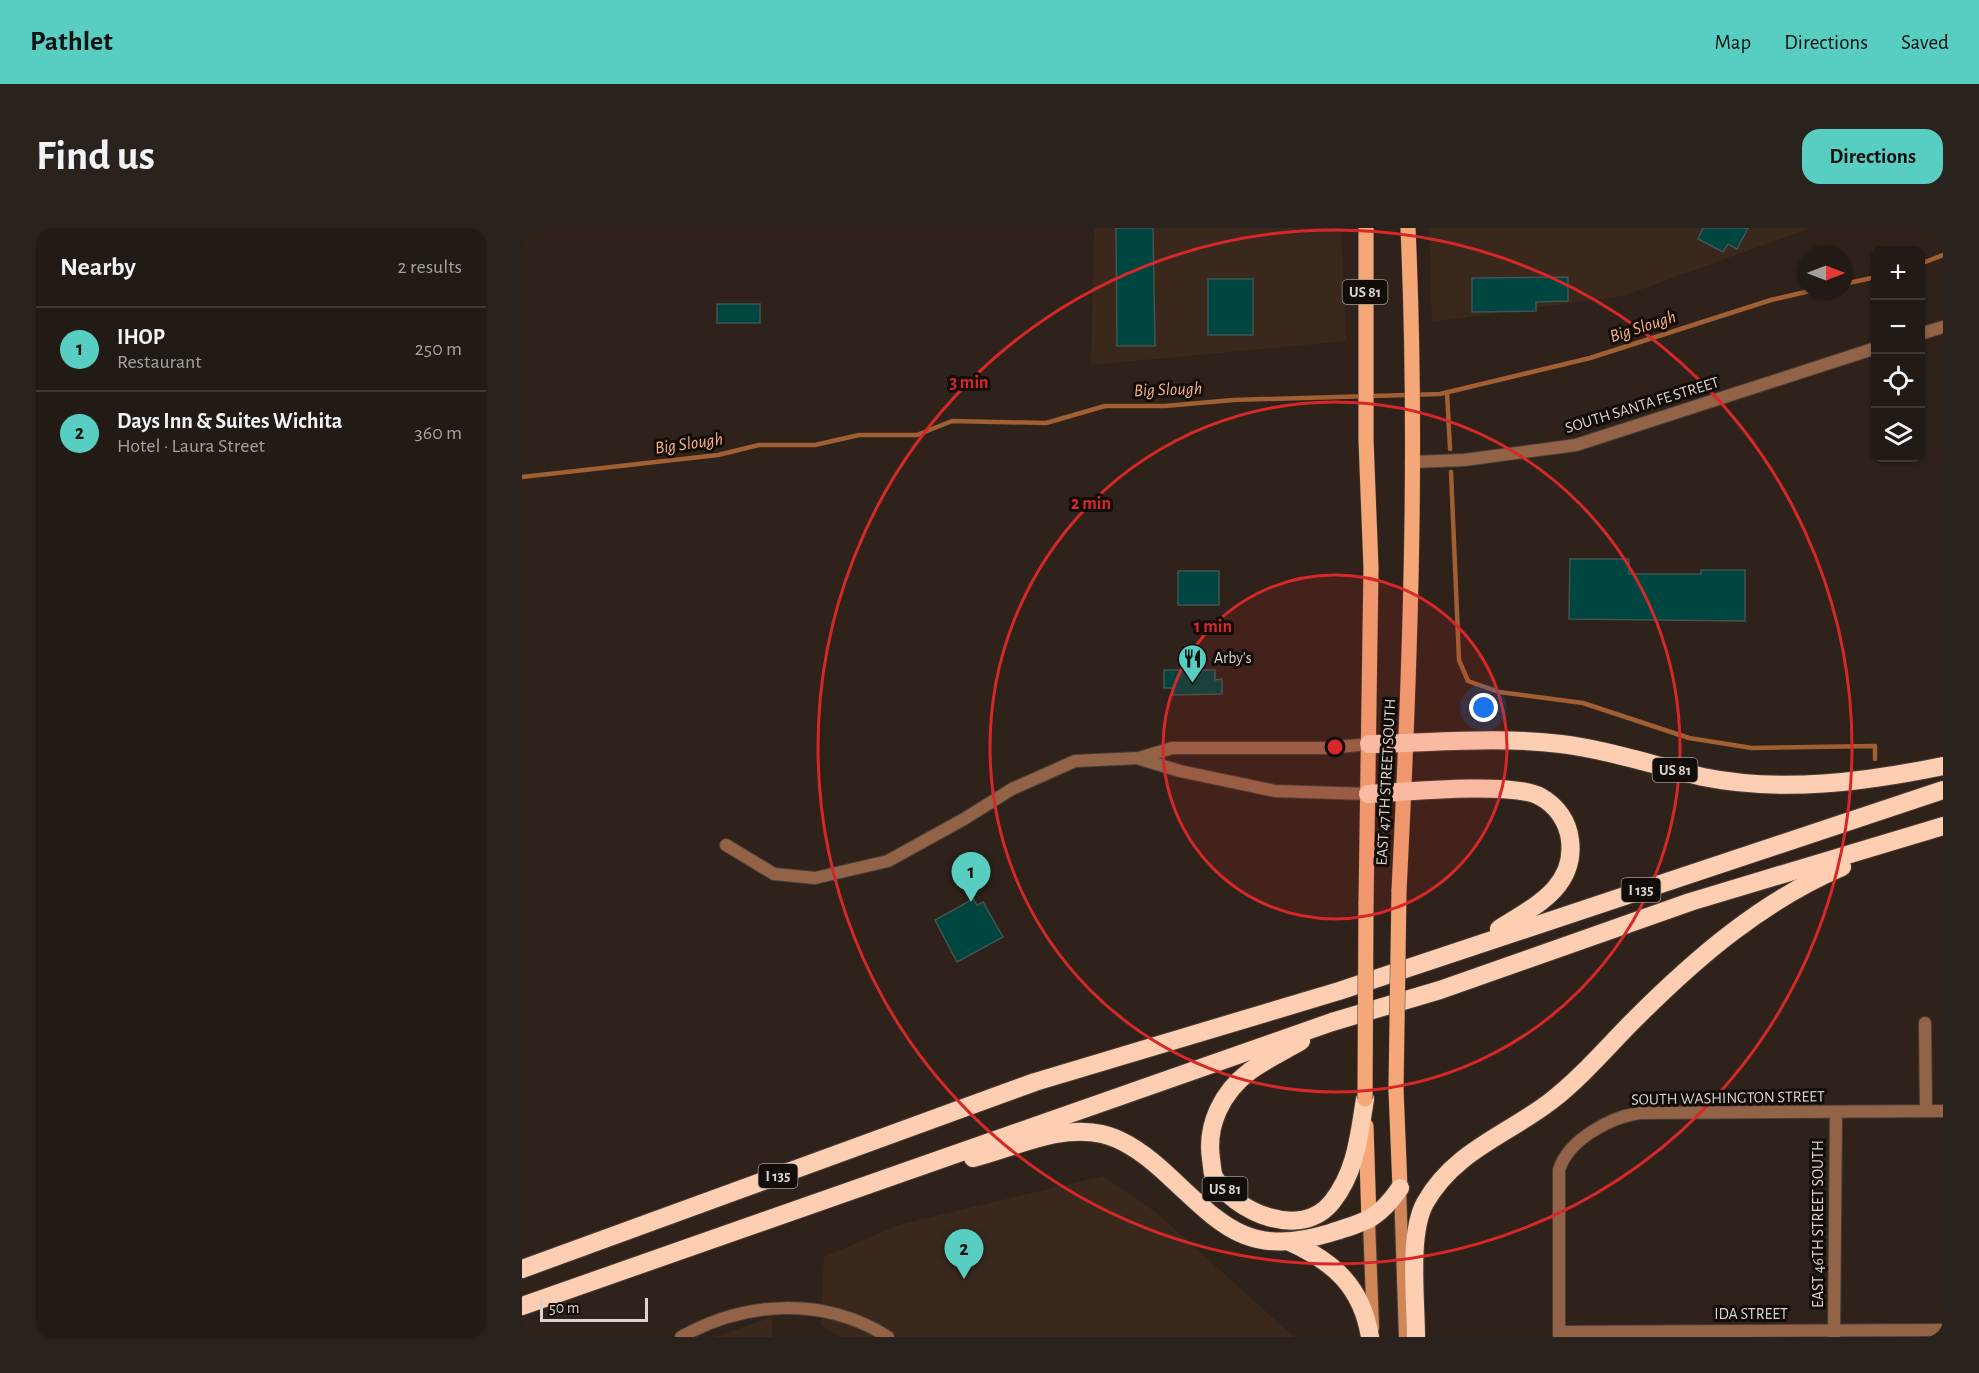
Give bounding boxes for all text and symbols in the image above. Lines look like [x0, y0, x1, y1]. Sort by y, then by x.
text: Pathlet [30, 28, 113, 56]
text: Map [1715, 32, 1751, 53]
text: Directions [1784, 32, 1868, 53]
text: Saved [1901, 32, 1949, 53]
button: Directions [1802, 129, 1943, 184]
text: Find us [36, 135, 155, 177]
north arrow [1799, 246, 1853, 300]
map controls [1871, 246, 1925, 462]
button: + [1871, 246, 1925, 300]
text: Nearby [60, 254, 136, 280]
text: 2 results [398, 257, 462, 277]
road number: US 81 [1342, 280, 1388, 304]
button: − [1871, 300, 1925, 354]
water label: Big Slough [1608, 308, 1678, 346]
text: IHOP [117, 326, 165, 348]
text: 1 [76, 339, 83, 359]
text: 250 m [415, 339, 462, 359]
text: Restaurant [117, 352, 202, 372]
button: locate [1871, 354, 1925, 408]
text: 3 min [949, 374, 989, 392]
street label: SOUTH SANTA FE STREET [1563, 374, 1721, 436]
water label: Big Slough [1134, 380, 1202, 400]
button: layers [1871, 408, 1925, 462]
text: Days Inn & Suites Wichita [117, 410, 342, 432]
text: 2 [75, 423, 84, 443]
text: 360 m [415, 423, 462, 443]
water label: Big Slough [654, 430, 724, 458]
text: Hotel · Laura Street [117, 436, 265, 456]
text: 2 min [1071, 495, 1111, 513]
text: 1 min [1194, 618, 1232, 636]
restaurant icon: Arby's [1177, 642, 1209, 684]
place label: Arby's [1214, 650, 1252, 667]
your location [1469, 693, 1498, 722]
street label: EAST 47TH STREET SOUTH [1374, 698, 1398, 866]
centre of rings [1325, 737, 1345, 757]
road number: US 81 [1652, 758, 1698, 782]
pin: 1 [952, 852, 990, 902]
road number: I 135 [1622, 878, 1660, 902]
street label: SOUTH WASHINGTON STREET [1631, 1088, 1825, 1108]
street label: EAST 46TH STREET SOUTH [1810, 1140, 1826, 1308]
road number: I 135 [758, 1164, 798, 1188]
road number: US 81 [1202, 1177, 1248, 1201]
pin: 2 [944, 1230, 984, 1279]
scale bar [540, 1295, 648, 1322]
text: 50 m [549, 1300, 580, 1316]
street label: IDA STREET [1714, 1306, 1788, 1322]

